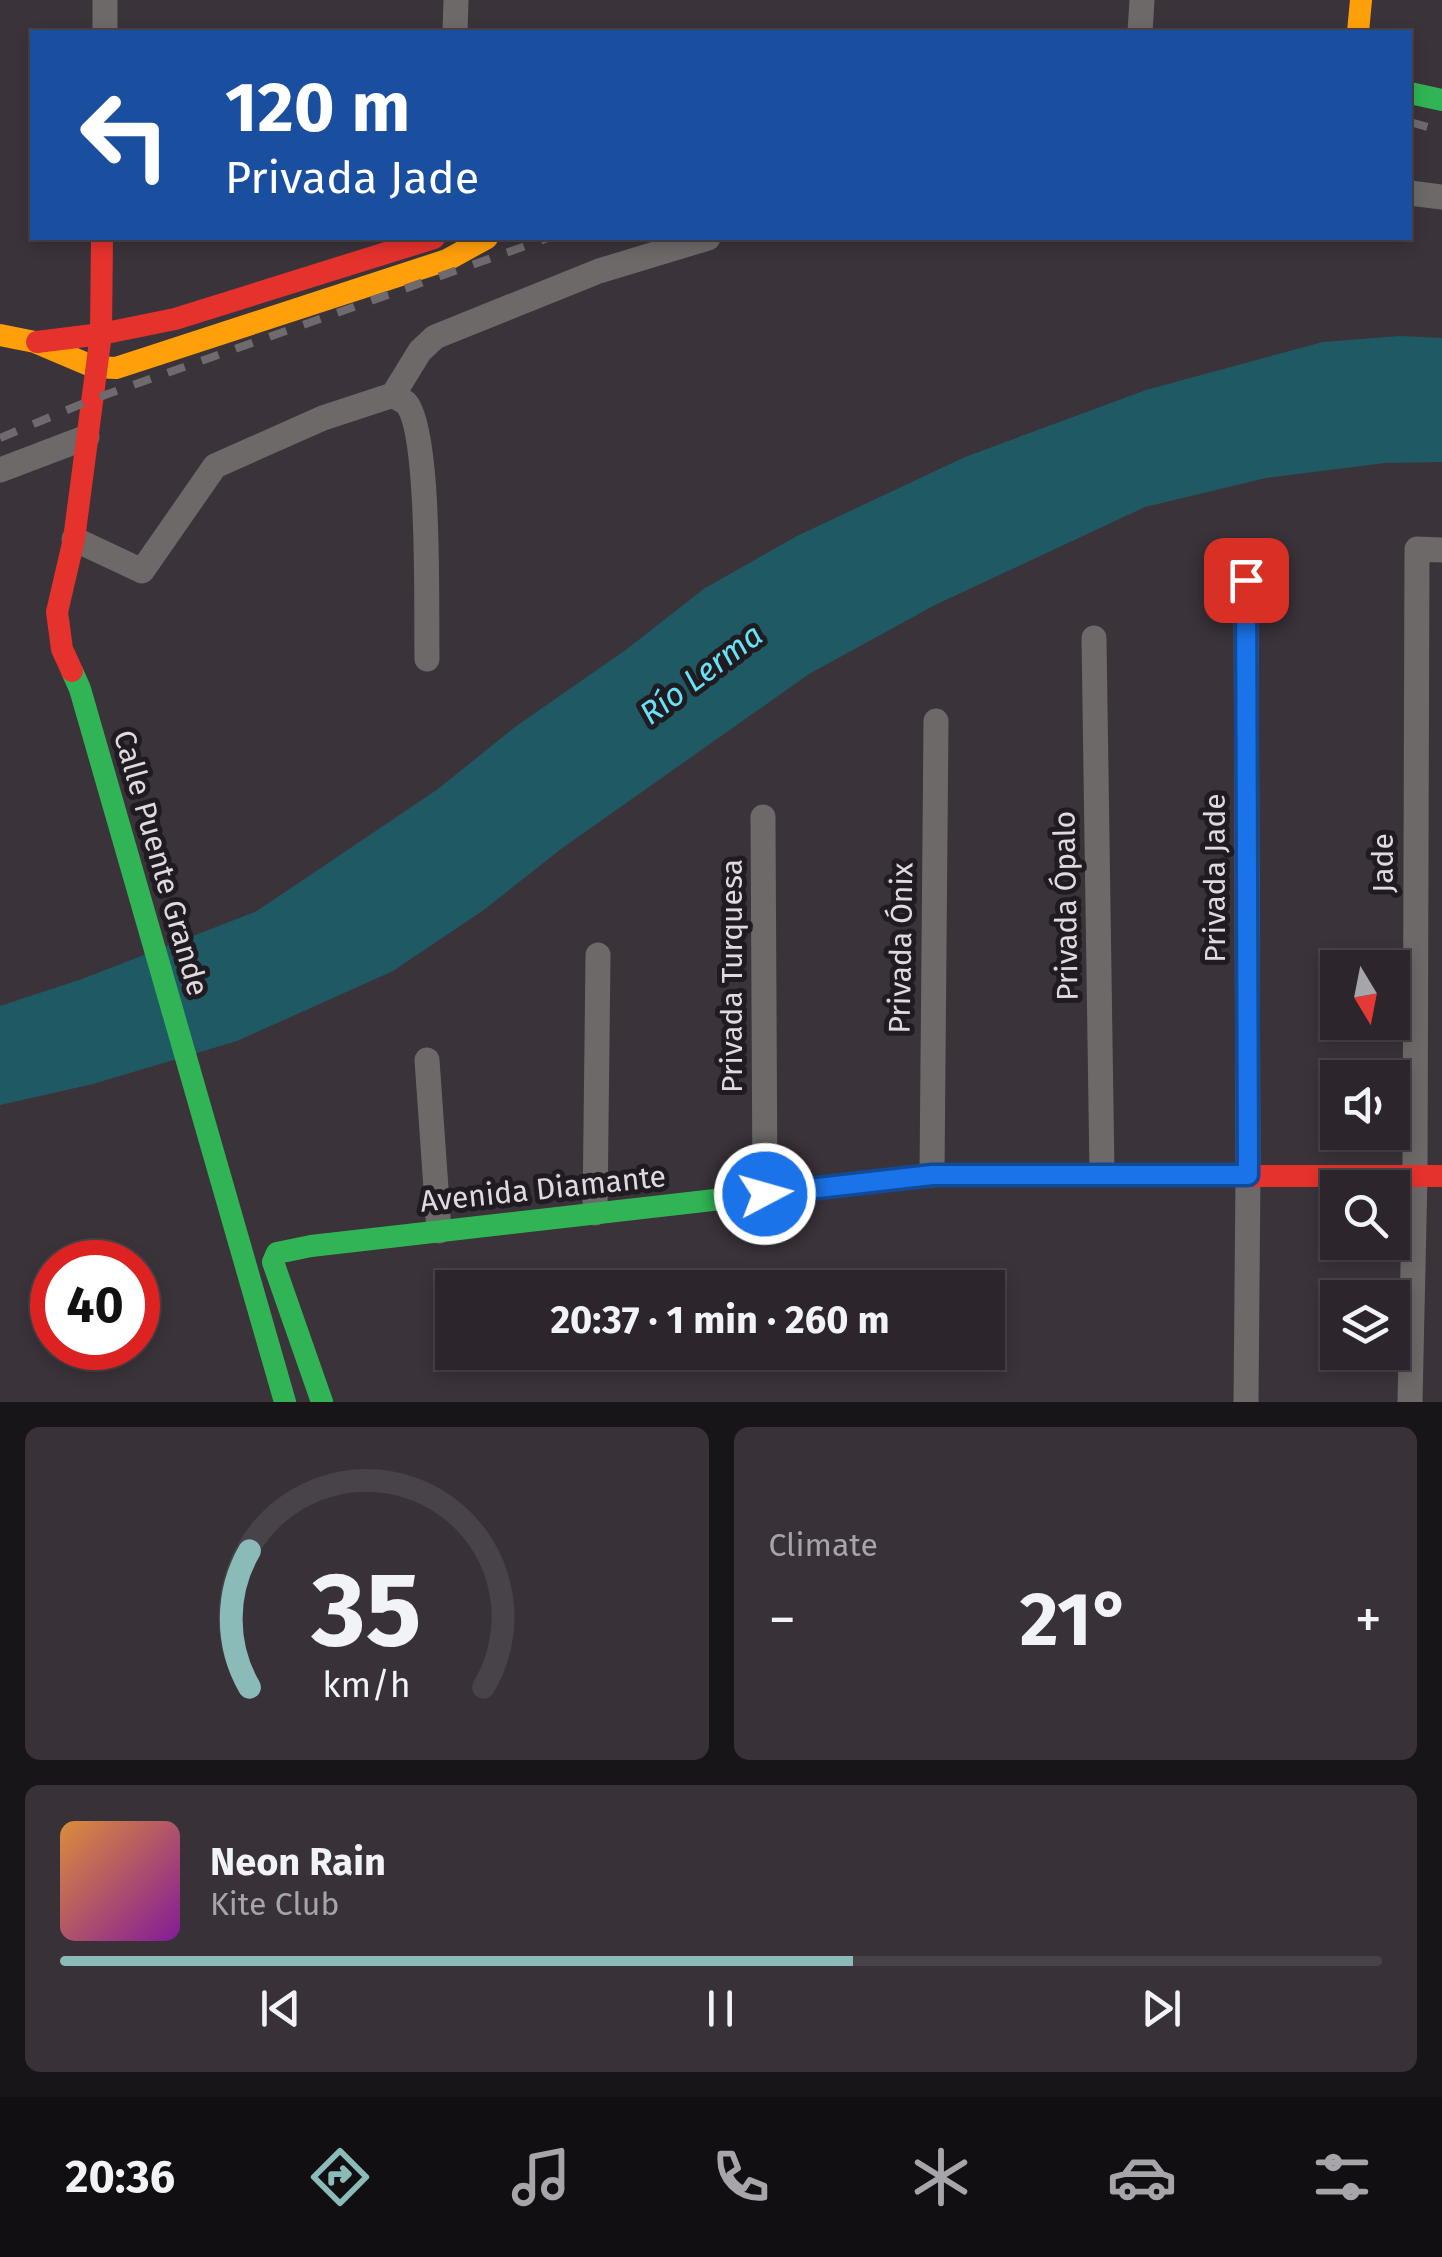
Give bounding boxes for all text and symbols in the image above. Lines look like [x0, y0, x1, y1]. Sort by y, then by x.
text: 120 m [225, 66, 410, 150]
icon: left [60, 70, 190, 200]
text: Privada Jade [225, 151, 479, 205]
pin [1204, 538, 1289, 623]
icon: arrive [1219, 553, 1274, 608]
water label: Río Lerma [632, 616, 770, 732]
street label: Calle Puente Grande [106, 726, 216, 1000]
street label: Privada Jade [1197, 793, 1233, 963]
street label: Privada Ópalo [1046, 811, 1086, 1001]
street label: Jade [1365, 833, 1401, 893]
street label: Privada Turquesa [714, 859, 750, 1093]
street label: Privada Ónix [882, 862, 920, 1034]
north arrow [1320, 950, 1410, 1040]
map controls [1320, 950, 1410, 1370]
button: sound [1320, 1060, 1410, 1150]
position arrow [713, 1142, 817, 1246]
street label: Avenida Diamante [418, 1158, 668, 1220]
button: search [1320, 1170, 1410, 1260]
speed limit sign: 40 [30, 1240, 160, 1370]
button: layers [1320, 1280, 1410, 1370]
text: 20:37 · 1 min · 260 m [550, 1297, 890, 1343]
text: Climate [769, 1526, 878, 1564]
text: 35 [311, 1548, 422, 1673]
text: 21° [1020, 1575, 1131, 1665]
text: − [769, 1587, 796, 1653]
text: + [1355, 1587, 1382, 1653]
text: km/h [323, 1664, 411, 1706]
text: Neon Rain [210, 1839, 386, 1885]
text: Kite Club [210, 1885, 339, 1923]
icon: previous [253, 1981, 308, 2036]
icon: pause [693, 1981, 748, 2036]
icon: next [1134, 1981, 1189, 2036]
icon: directions [305, 2142, 375, 2212]
icon: music [506, 2142, 576, 2212]
icon: phone [706, 2142, 776, 2212]
icon: climate [906, 2142, 976, 2212]
icon: car [1107, 2142, 1177, 2212]
icon: filters [1307, 2142, 1377, 2212]
text: 20:36 [65, 2150, 175, 2204]

